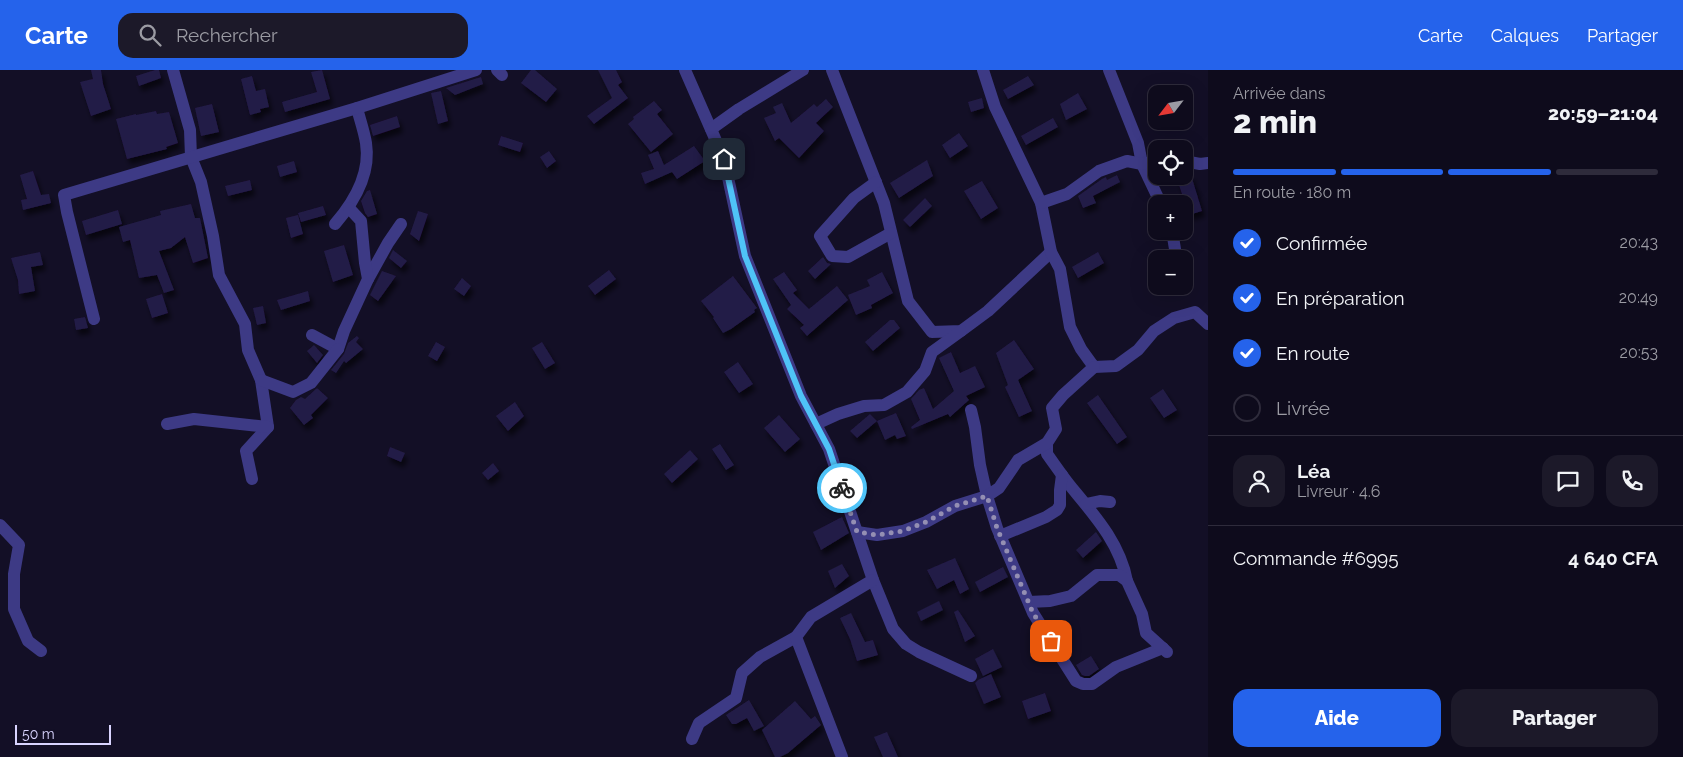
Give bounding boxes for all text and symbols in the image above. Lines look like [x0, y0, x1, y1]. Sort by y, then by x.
search box [118, 13, 468, 58]
text: Carte [25, 21, 88, 50]
icon: search [136, 21, 164, 49]
text: Rechercher [176, 24, 278, 46]
text: Carte [1418, 25, 1463, 46]
text: Calques [1491, 25, 1559, 46]
text: Partager [1587, 25, 1658, 46]
text: Arrivée dans [1233, 84, 1325, 103]
north arrow [1148, 85, 1192, 130]
map controls [1148, 85, 1193, 295]
text: 20:59–21:04 [1548, 102, 1658, 124]
text: 2 min [1233, 103, 1317, 140]
pin [703, 138, 745, 180]
button: locate [1148, 140, 1193, 185]
icon: home [710, 145, 738, 173]
text: En route · 180 m [1233, 183, 1351, 202]
button: + [1148, 195, 1193, 240]
icon: check [1233, 229, 1261, 257]
text: Confirmée [1276, 232, 1367, 254]
text: 20:43 [1620, 233, 1658, 252]
button: − [1148, 250, 1193, 295]
icon: check [1233, 284, 1261, 312]
text: En préparation [1276, 287, 1405, 309]
text: 20:49 [1619, 288, 1658, 307]
icon: check [1233, 339, 1261, 367]
text: En route [1276, 342, 1350, 364]
text: 20:53 [1620, 343, 1658, 362]
text: Livrée [1276, 397, 1330, 419]
button: person [1233, 455, 1285, 507]
button: chat [1542, 455, 1594, 507]
button: phone [1606, 455, 1658, 507]
text: Léa [1297, 460, 1330, 482]
courier [817, 463, 867, 513]
icon: bike [828, 474, 856, 502]
text: Livreur · 4.6 [1297, 482, 1380, 501]
text: Commande #6995 [1233, 547, 1399, 569]
text: 4 640 CFA [1568, 547, 1658, 569]
pin [1030, 620, 1072, 662]
icon: bag [1037, 627, 1065, 655]
button: Aide [1233, 689, 1441, 747]
button: Partager [1451, 689, 1658, 747]
scale bar [15, 722, 111, 745]
text: 50 m [22, 726, 55, 742]

